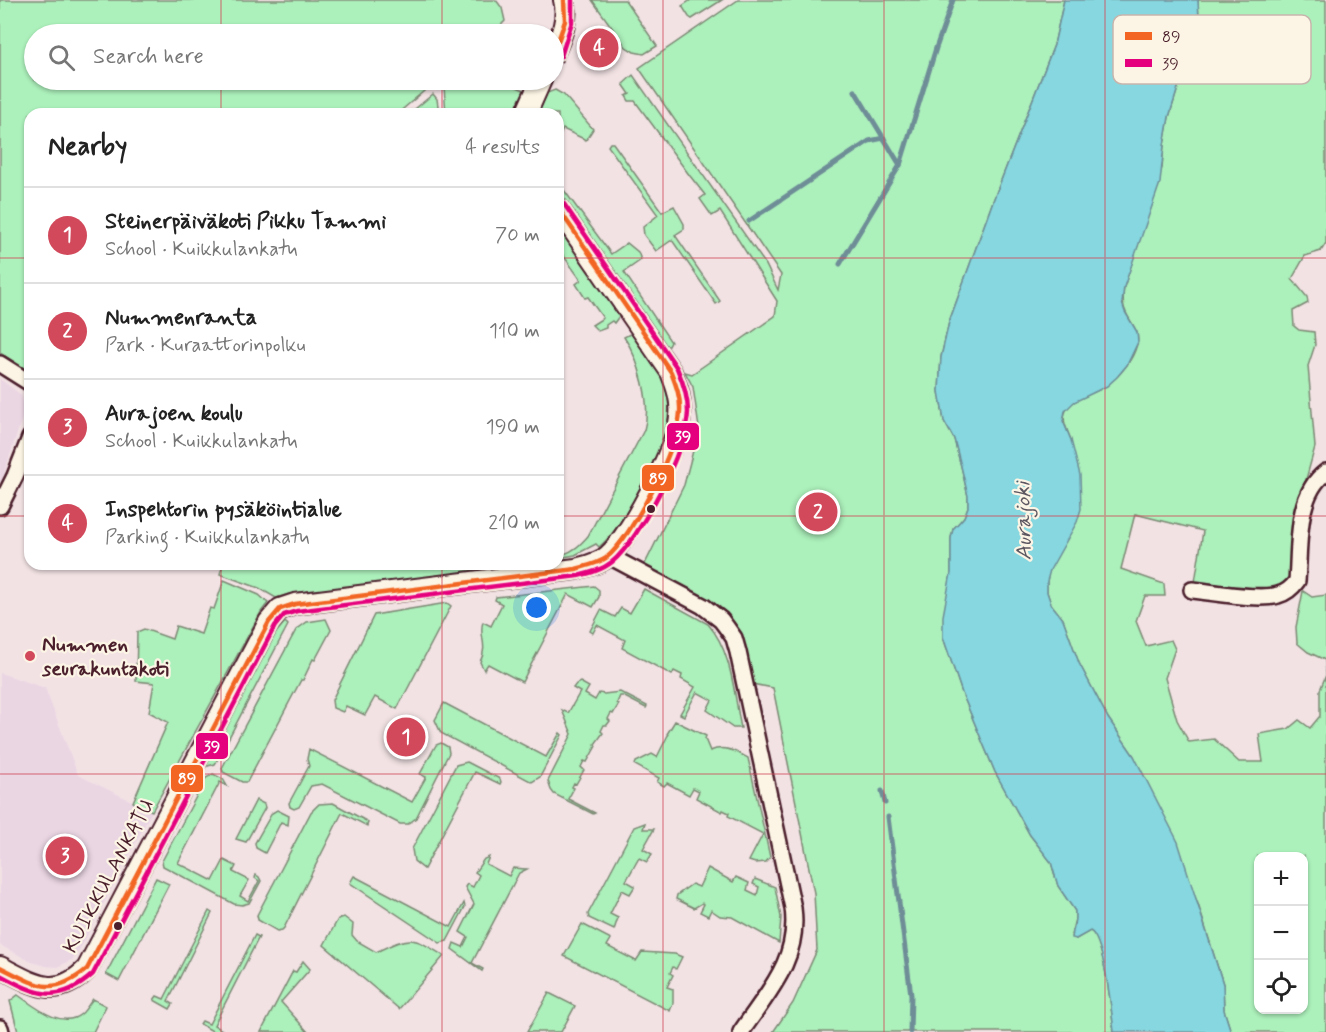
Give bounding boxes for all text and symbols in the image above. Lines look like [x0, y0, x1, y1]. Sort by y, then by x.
legend [1113, 15, 1311, 84]
search box [24, 24, 564, 90]
pin: 4 [580, 26, 618, 70]
text: 89 [1162, 27, 1181, 48]
icon: search [45, 41, 78, 74]
text: Search here [93, 43, 204, 71]
text: 39 [1162, 54, 1179, 75]
text: Nearby [48, 130, 127, 164]
text: 4 results [465, 134, 540, 161]
text: Steinerpäiväkoti Pikku Tammi [105, 208, 386, 236]
text: 1 [63, 222, 72, 249]
text: 70 m [495, 222, 540, 249]
text: School · Kuikkulankatu [105, 236, 297, 263]
text: Nummenranta [105, 304, 257, 332]
text: 2 [63, 318, 72, 345]
text: 110 m [489, 318, 540, 345]
text: Park · Kuraattorinpolku [105, 332, 306, 359]
text: Aurajoen koulu [105, 400, 243, 428]
text: 3 [63, 414, 72, 441]
text: 190 m [486, 414, 540, 441]
line badge: 39 [666, 422, 700, 451]
text: 39 [675, 427, 691, 448]
text: School · Kuikkulankatu [105, 428, 297, 455]
line badge: 89 [641, 464, 675, 492]
text: 89 [649, 469, 667, 490]
water label: Aurajoki [1009, 480, 1039, 560]
pin: 2 [798, 490, 838, 534]
text: Inspehtorin pysäköintialue [105, 496, 342, 524]
unlabelled marker [645, 503, 657, 515]
text: 4 [62, 510, 73, 537]
text: 210 m [488, 510, 540, 537]
text: Parking · Kuikkulankatu [105, 524, 310, 551]
your location [522, 593, 551, 622]
place label: Nummen seurakuntakoti [41, 631, 169, 683]
marker: Nummen seurakuntakoti [23, 649, 37, 663]
pin: 1 [386, 714, 426, 760]
line badge: 39 [195, 732, 229, 760]
text: 39 [204, 737, 220, 758]
line badge: 89 [170, 764, 204, 793]
text: 89 [178, 769, 196, 790]
street label: KUIKKULANKATU [56, 795, 161, 958]
pin: 3 [46, 834, 84, 878]
map controls [1254, 852, 1308, 1014]
button: + [1254, 852, 1308, 906]
button: − [1254, 906, 1308, 960]
unlabelled marker [112, 920, 124, 932]
button: locate [1254, 960, 1308, 1014]

